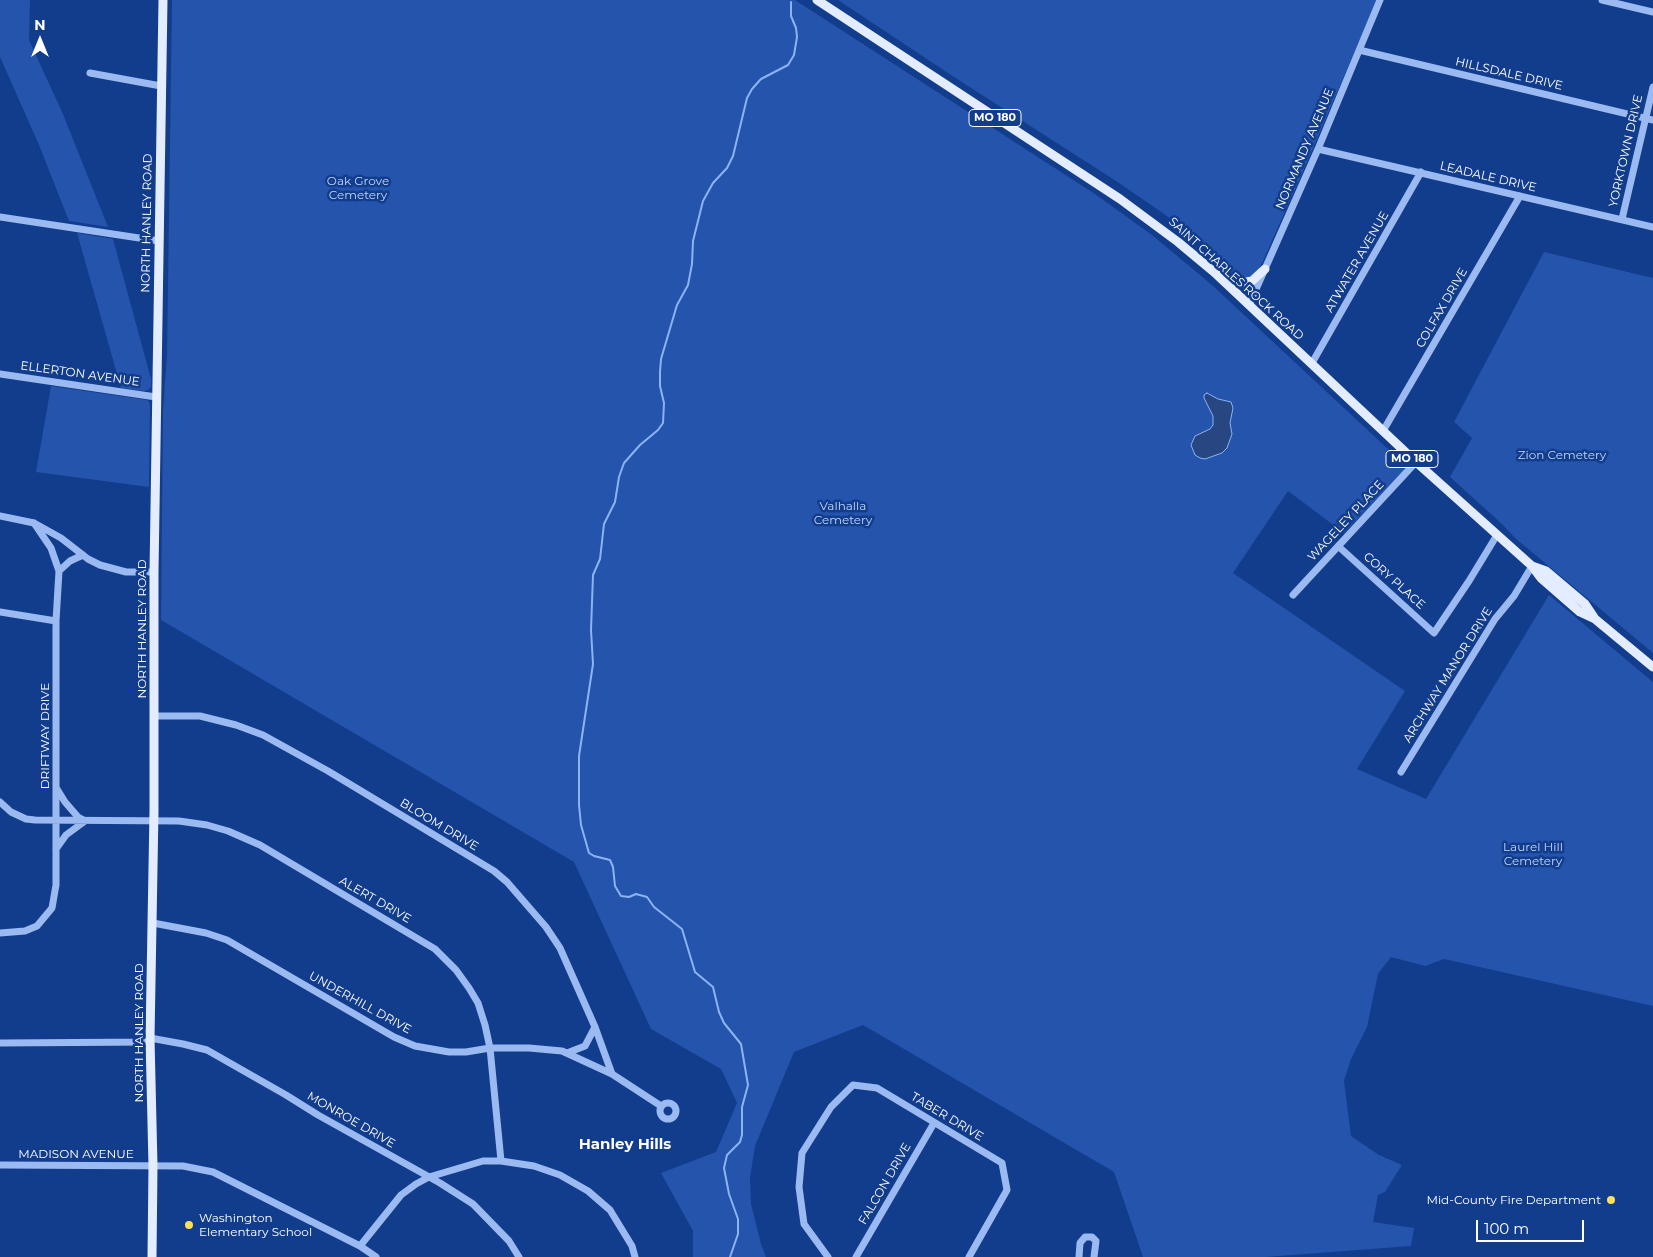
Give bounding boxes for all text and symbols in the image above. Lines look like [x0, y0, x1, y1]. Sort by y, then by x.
north arrow [15, 15, 65, 65]
text: N [34, 16, 46, 34]
street label: HILLSDALE DRIVE [1454, 55, 1564, 93]
street label: NORMANDY AVENUE [1273, 86, 1337, 212]
street label: YORKTOWN DRIVE [1606, 93, 1646, 209]
road number: MO 180 [969, 110, 1021, 126]
street label: NORTH HANLEY ROAD [139, 153, 155, 293]
street label: LEADALE DRIVE [1438, 159, 1538, 195]
park label: Oak Grove Cemetery [327, 174, 389, 202]
street label: ATWATER AVENUE [1322, 209, 1392, 315]
street label: SAINT CHARLES ROCK ROAD [1166, 215, 1306, 343]
street label: COLFAX DRIVE [1413, 265, 1471, 351]
street label: ELLERTON AVENUE [19, 359, 141, 389]
park label: Zion Cemetery [1518, 448, 1606, 462]
road number: MO 180 [1386, 450, 1438, 468]
street label: WAGELEY PLACE [1305, 478, 1387, 564]
park label: Valhalla Cemetery [814, 499, 872, 527]
street label: CORY PLACE [1360, 550, 1428, 612]
street label: NORTH HANLEY ROAD [135, 559, 149, 699]
street label: ARCHWAY MANOR DRIVE [1400, 605, 1496, 745]
street label: DRIFTWAY DRIVE [38, 683, 52, 789]
street label: BLOOM DRIVE [397, 796, 481, 854]
park label: Laurel Hill Cemetery [1503, 840, 1563, 868]
street label: ALERT DRIVE [337, 874, 413, 926]
street label: NORTH HANLEY ROAD [132, 963, 146, 1103]
street label: UNDERHILL DRIVE [306, 969, 414, 1037]
street label: MONROE DRIVE [304, 1089, 398, 1151]
street label: TABER DRIVE [908, 1090, 986, 1144]
district label: Hanley Hills [579, 1136, 671, 1154]
street label: FALCON DRIVE [856, 1141, 914, 1227]
street label: MADISON AVENUE [18, 1147, 134, 1161]
place label: Mid-County Fire Department [1426, 1193, 1601, 1207]
marker: Mid-County Fire Department [1605, 1194, 1617, 1206]
scale bar [1478, 1210, 1586, 1242]
place label: Washington Elementary School [199, 1211, 312, 1239]
marker: Washington Elementary School [183, 1219, 195, 1231]
text: 100 m [1484, 1219, 1529, 1238]

